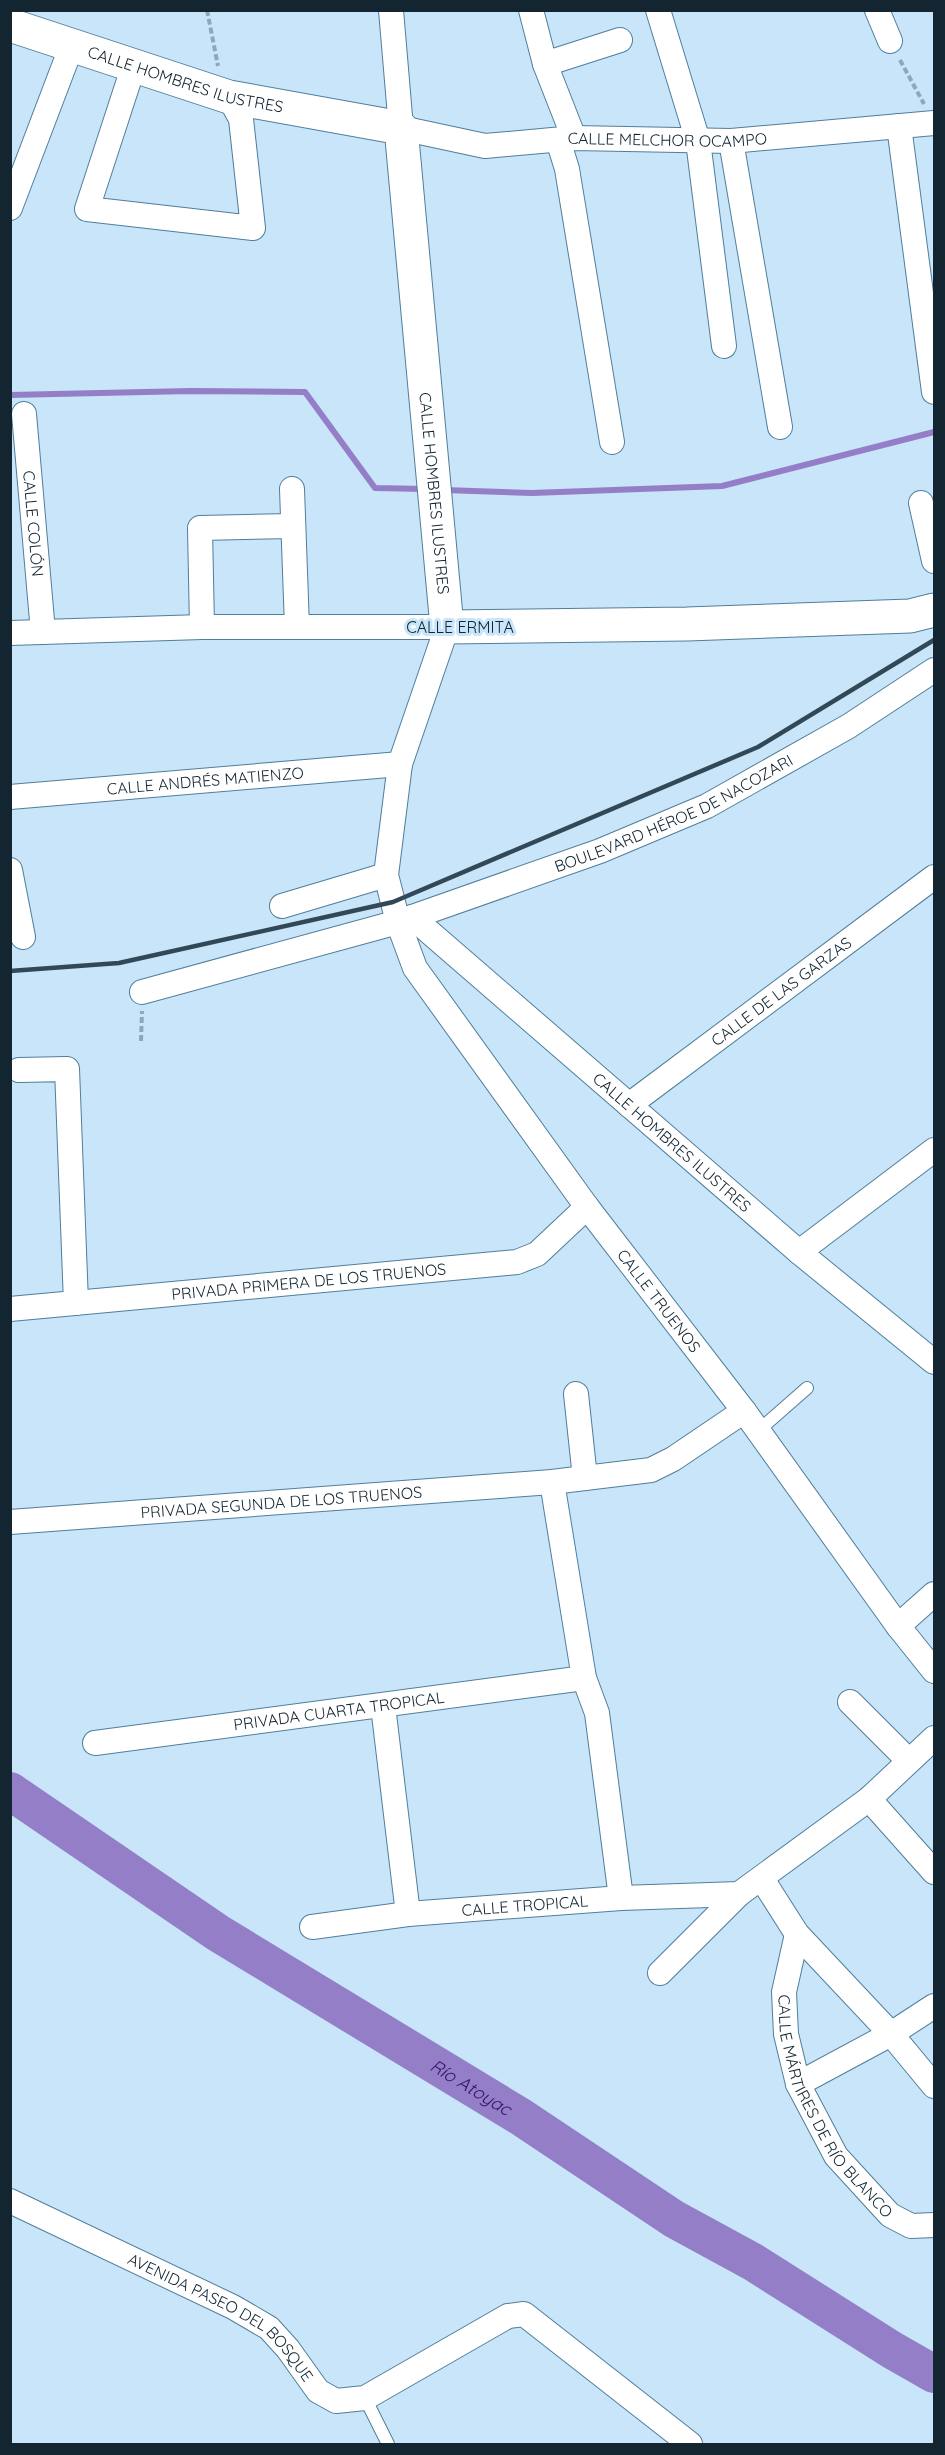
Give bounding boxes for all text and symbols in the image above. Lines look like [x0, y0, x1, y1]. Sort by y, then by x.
street label: CALLE HOMBRES ILUSTRES [85, 41, 285, 117]
street label: CALLE MELCHOR OCAMPO [567, 128, 768, 151]
street label: CALLE HOMBRES ILUSTRES [415, 391, 454, 595]
street label: CALLE COLÓN [19, 470, 48, 577]
street label: CALLE ERMITA [406, 617, 514, 637]
street label: BOULEVARD HÉROE DE NACOZARI [552, 750, 796, 876]
street label: CALLE ANDRÉS MATIENZO [106, 762, 305, 799]
street label: CALLE DE LAS GARZAS [707, 932, 855, 1050]
street label: CALLE HOMBRES ILUSTRES [589, 1068, 755, 1216]
street label: CALLE TRUENOS [613, 1245, 705, 1356]
street label: PRIVADA PRIMERA DE LOS TRUENOS [171, 1259, 447, 1304]
street label: PRIVADA SEGUNDA DE LOS TRUENOS [140, 1482, 423, 1522]
street label: PRIVADA CUARTA TROPICAL [232, 1687, 446, 1734]
street label: CALLE TROPICAL [461, 1890, 589, 1920]
street label: CALLE MÁRTIRES DE RÍO BLANCO [774, 1994, 897, 2222]
water label: Río Atoyac [426, 2053, 517, 2121]
street label: AVENIDA PASEO DEL BOSQUE [125, 2249, 318, 2385]

